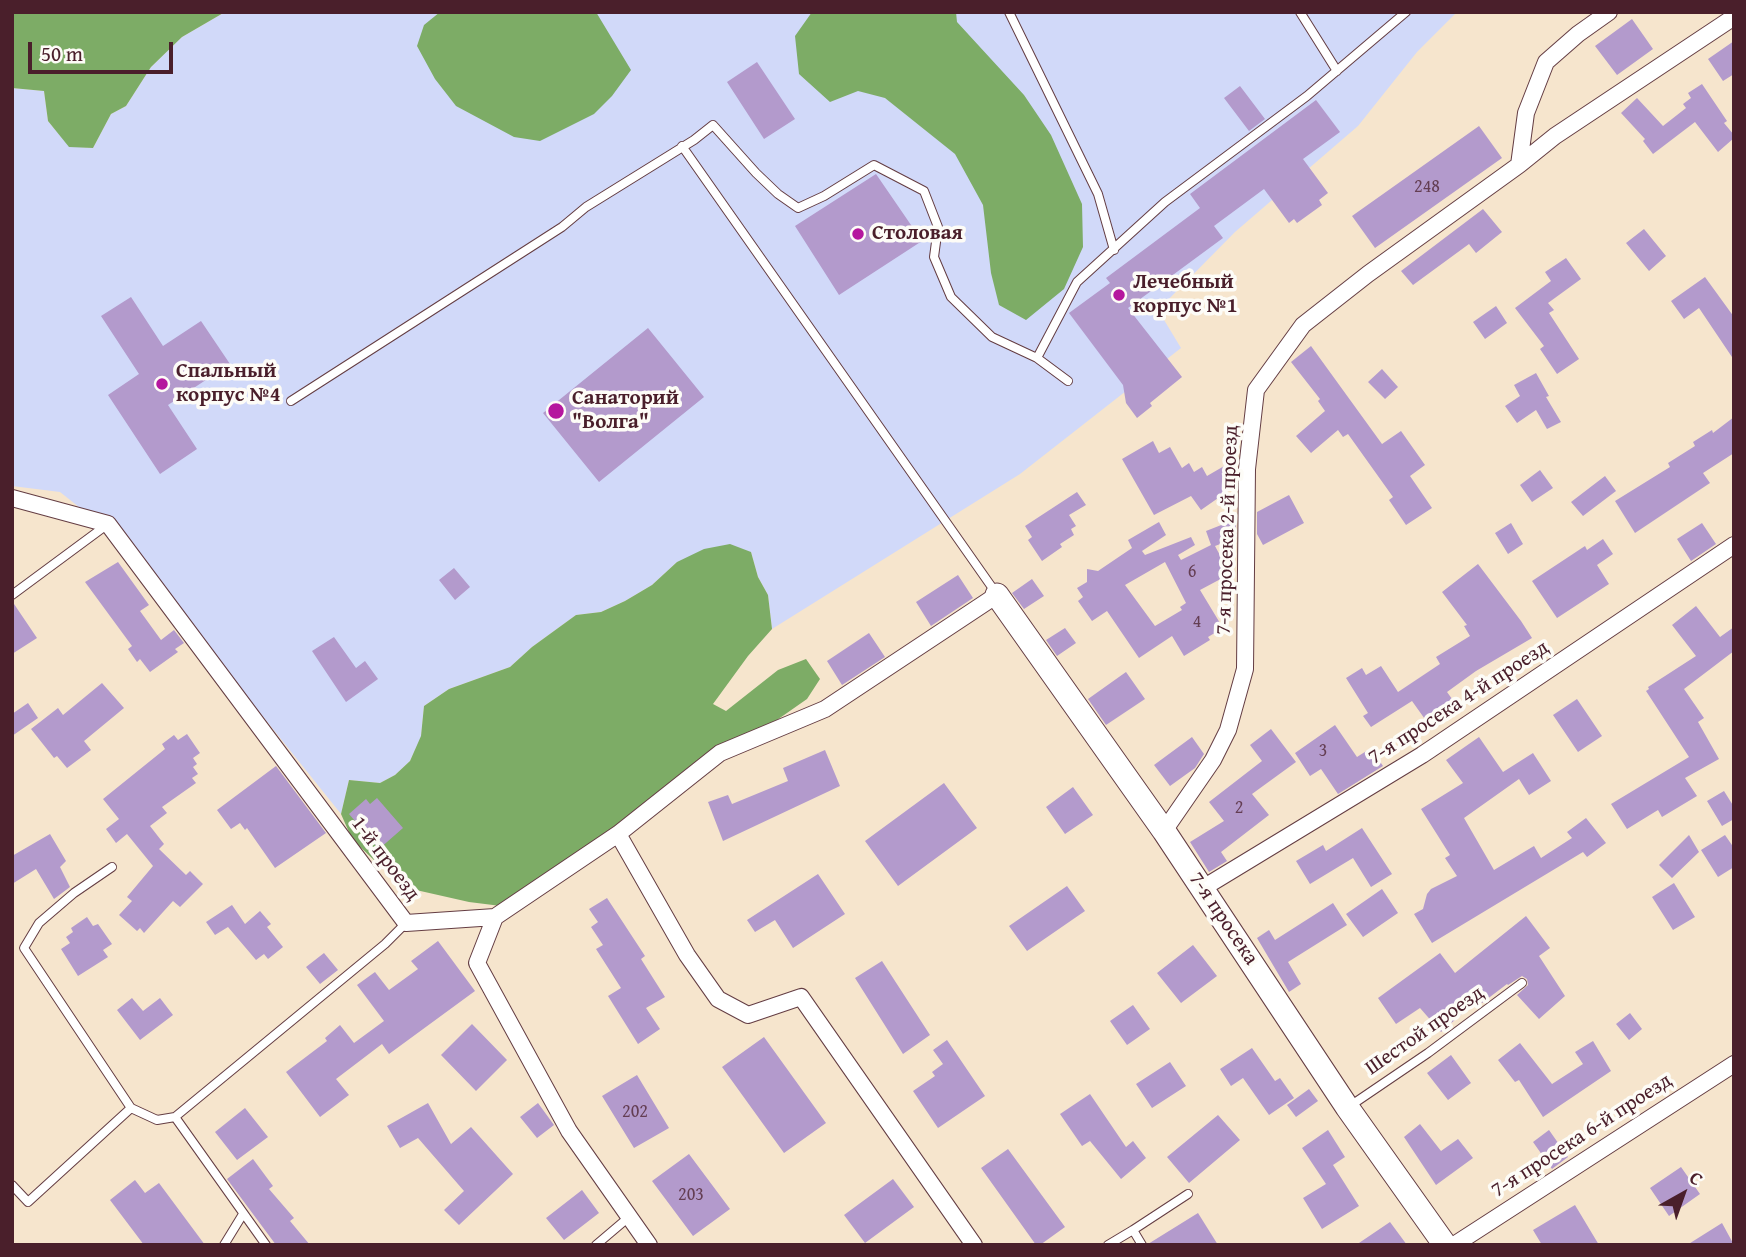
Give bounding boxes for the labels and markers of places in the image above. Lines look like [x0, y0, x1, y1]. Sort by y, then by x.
place label: Столовая [872, 221, 963, 247]
marker: Столовая [850, 226, 866, 242]
place label: Лечебный корпус №1 [1133, 270, 1238, 320]
marker: Лечебный корпус №1 [1111, 287, 1127, 303]
place label: Спальный корпус №4 [176, 359, 281, 409]
marker: Спальный корпус №4 [154, 376, 170, 392]
place label: Санаторий "Волга" [572, 386, 679, 436]
marker: Санаторий "Волга" [546, 401, 566, 421]

